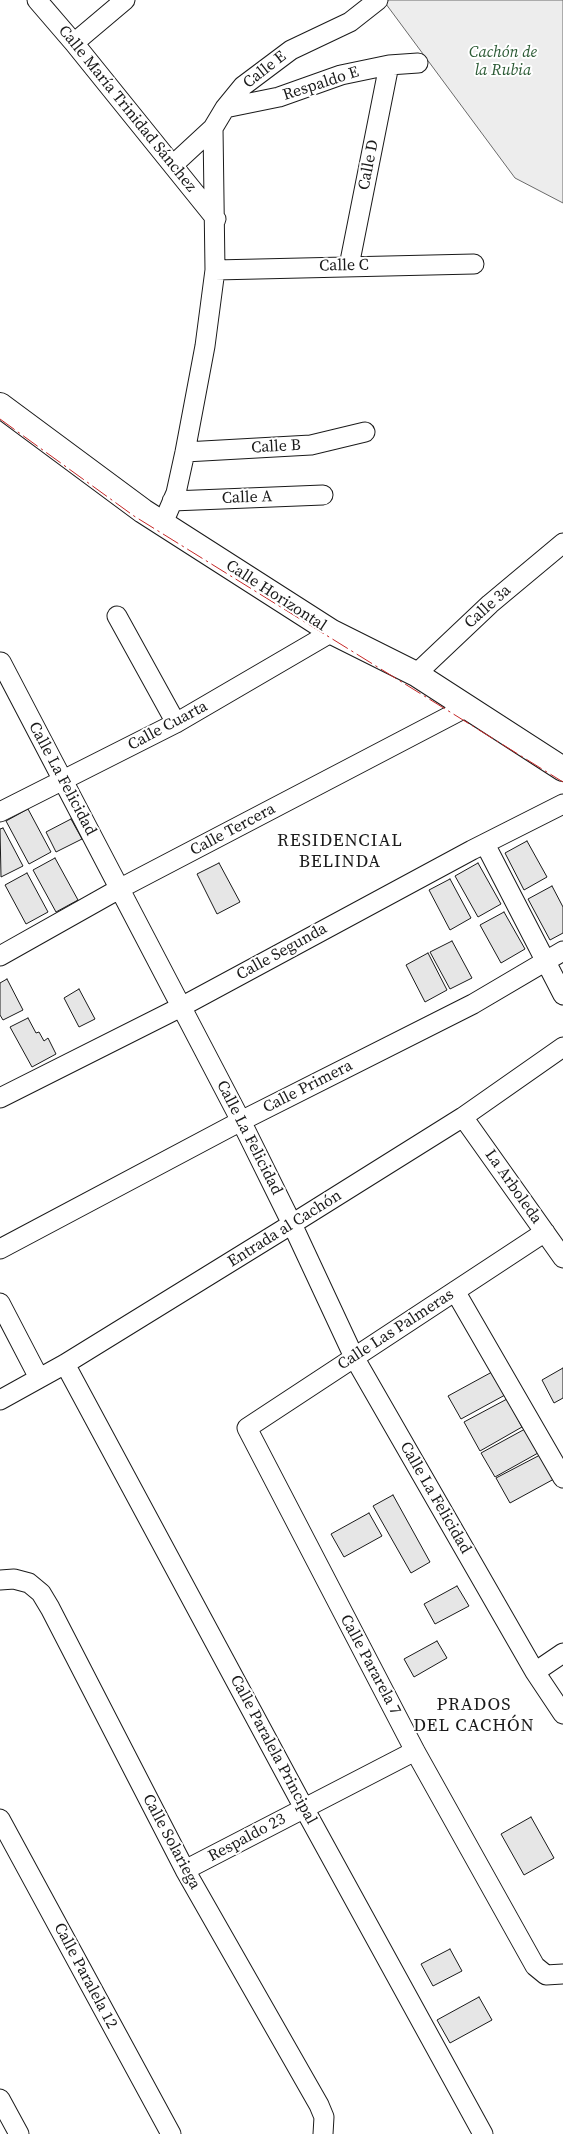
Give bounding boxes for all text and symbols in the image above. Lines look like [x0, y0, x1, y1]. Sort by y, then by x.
street label: Calle María Trinidad Sánchez [54, 22, 200, 196]
park label: Cachón de la Rubia [469, 43, 537, 81]
street label: Calle E [240, 47, 290, 93]
street label: Respaldo E [281, 63, 361, 105]
street label: Calle D [355, 138, 383, 192]
street label: Calle C [319, 256, 369, 276]
street label: Calle B [251, 436, 301, 458]
street label: Calle A [222, 488, 272, 508]
street label: Calle Horizontal [222, 556, 330, 636]
street label: Calle 3a [461, 581, 515, 633]
street label: Calle Cuarta [125, 697, 211, 755]
street label: Calle La Felicidad [24, 719, 100, 839]
street label: Calle Tercera [187, 800, 279, 860]
district label: RESIDENCIAL BELINDA [276, 830, 404, 872]
street label: Calle Segunda [233, 919, 331, 985]
street label: Calle Primera [260, 1056, 356, 1118]
street label: Calle La Felicidad [212, 1078, 286, 1198]
street label: La Arboleda [480, 1146, 546, 1228]
street label: Entrada al Cachón [225, 1186, 345, 1272]
street label: Calle Las Palmeras [334, 1285, 458, 1375]
street label: Calle La Felicidad [395, 1439, 475, 1557]
street label: Calle Pararela 7 [335, 1612, 405, 1718]
street label: Calle Paralela Principal [225, 1672, 321, 1828]
district label: PRADOS DEL CACHÓN [412, 1694, 536, 1736]
street label: Calle Solariega [138, 1791, 204, 1893]
street label: Respaldo 23 [205, 1810, 289, 1866]
street label: Calle Paralela 12 [49, 1920, 121, 2032]

